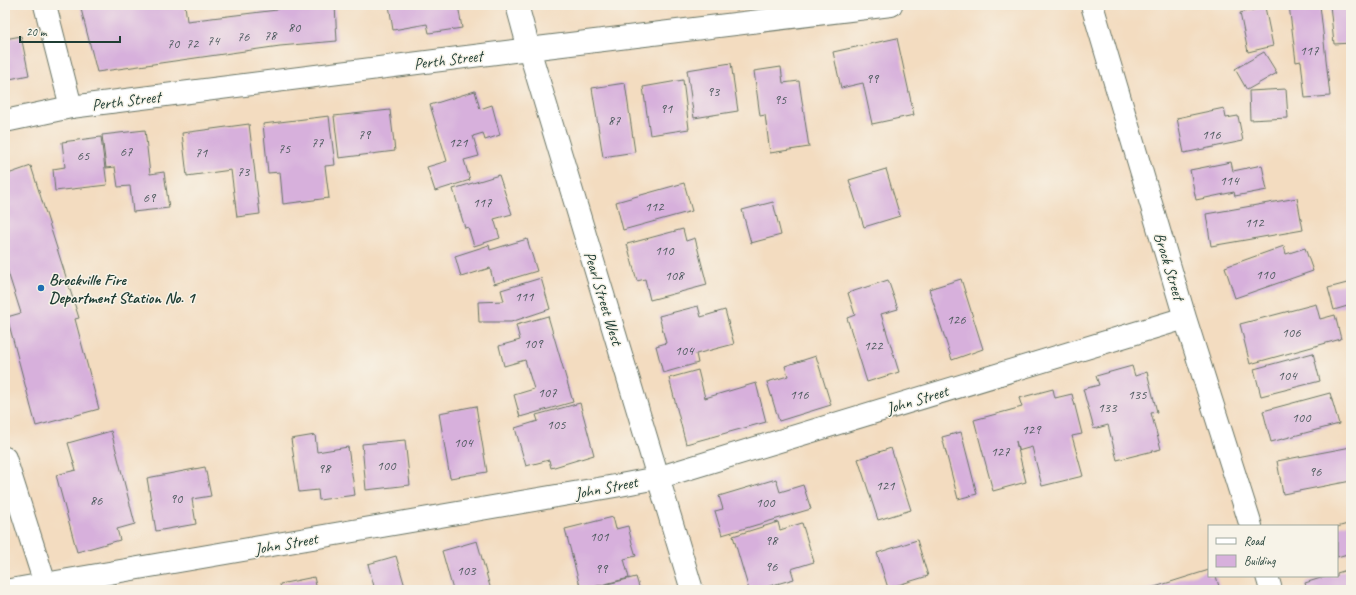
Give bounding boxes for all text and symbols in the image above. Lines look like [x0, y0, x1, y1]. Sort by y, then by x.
scale bar [20, 18, 120, 44]
house number: 80 [288, 19, 302, 36]
text: 20 m [26, 24, 48, 40]
house number: 78 [264, 27, 278, 44]
house number: 76 [237, 28, 250, 45]
house number: 74 [207, 32, 221, 49]
house number: 70 [167, 35, 181, 52]
house number: 72 [186, 35, 200, 52]
house number: 117 [1300, 42, 1319, 59]
street label: Perth Street [413, 46, 486, 74]
house number: 99 [866, 70, 880, 87]
house number: 93 [707, 83, 721, 100]
street label: Perth Street [91, 87, 164, 115]
house number: 95 [774, 91, 787, 108]
house number: 91 [660, 100, 673, 117]
house number: 87 [608, 112, 621, 129]
house number: 79 [358, 126, 372, 143]
house number: 116 [1202, 126, 1221, 143]
house number: 77 [311, 134, 324, 151]
house number: 121 [449, 134, 468, 151]
house number: 75 [278, 140, 291, 157]
house number: 67 [120, 143, 133, 160]
house number: 71 [195, 144, 208, 161]
house number: 65 [77, 147, 90, 164]
house number: 73 [237, 163, 251, 180]
house number: 114 [1220, 172, 1240, 189]
house number: 69 [143, 189, 157, 206]
house number: 117 [473, 194, 492, 211]
house number: 112 [645, 198, 665, 215]
house number: 112 [1245, 214, 1265, 231]
street label: Brock Street [1149, 230, 1190, 305]
house number: 110 [655, 242, 675, 259]
street label: Pearl Street West [579, 249, 627, 349]
house number: 110 [1256, 266, 1276, 283]
house number: 108 [665, 267, 685, 284]
place label: Brockville Fire Department Station No. 1 [49, 270, 196, 308]
marker: Brockville Fire Department Station No. 1 [36, 283, 46, 293]
house number: 111 [515, 288, 534, 305]
house number: 126 [947, 311, 966, 328]
house number: 106 [1282, 324, 1301, 341]
house number: 109 [524, 335, 544, 352]
house number: 122 [864, 337, 884, 354]
house number: 104 [675, 342, 695, 359]
house number: 104 [1278, 367, 1298, 384]
street label: John Street [883, 381, 952, 419]
house number: 107 [538, 384, 557, 401]
house number: 116 [790, 386, 809, 403]
house number: 135 [1128, 386, 1147, 403]
house number: 133 [1098, 399, 1118, 416]
house number: 100 [1292, 409, 1312, 426]
house number: 105 [547, 416, 566, 433]
house number: 129 [1022, 421, 1042, 438]
house number: 104 [454, 434, 474, 451]
house number: 127 [991, 443, 1010, 460]
house number: 100 [377, 457, 397, 474]
house number: 98 [318, 460, 332, 477]
house number: 96 [1309, 463, 1322, 480]
street label: John Street [572, 472, 641, 504]
house number: 121 [876, 477, 895, 494]
house number: 90 [170, 490, 184, 507]
house number: 86 [90, 492, 103, 509]
house number: 100 [756, 494, 776, 511]
legend [1208, 525, 1338, 577]
street label: John Street [252, 528, 321, 560]
house number: 101 [590, 528, 609, 545]
house number: 98 [765, 532, 779, 549]
text: Road [1244, 533, 1266, 549]
text: Building [1244, 553, 1276, 569]
house number: 96 [765, 558, 778, 575]
house number: 99 [595, 560, 609, 577]
house number: 103 [457, 562, 477, 579]

